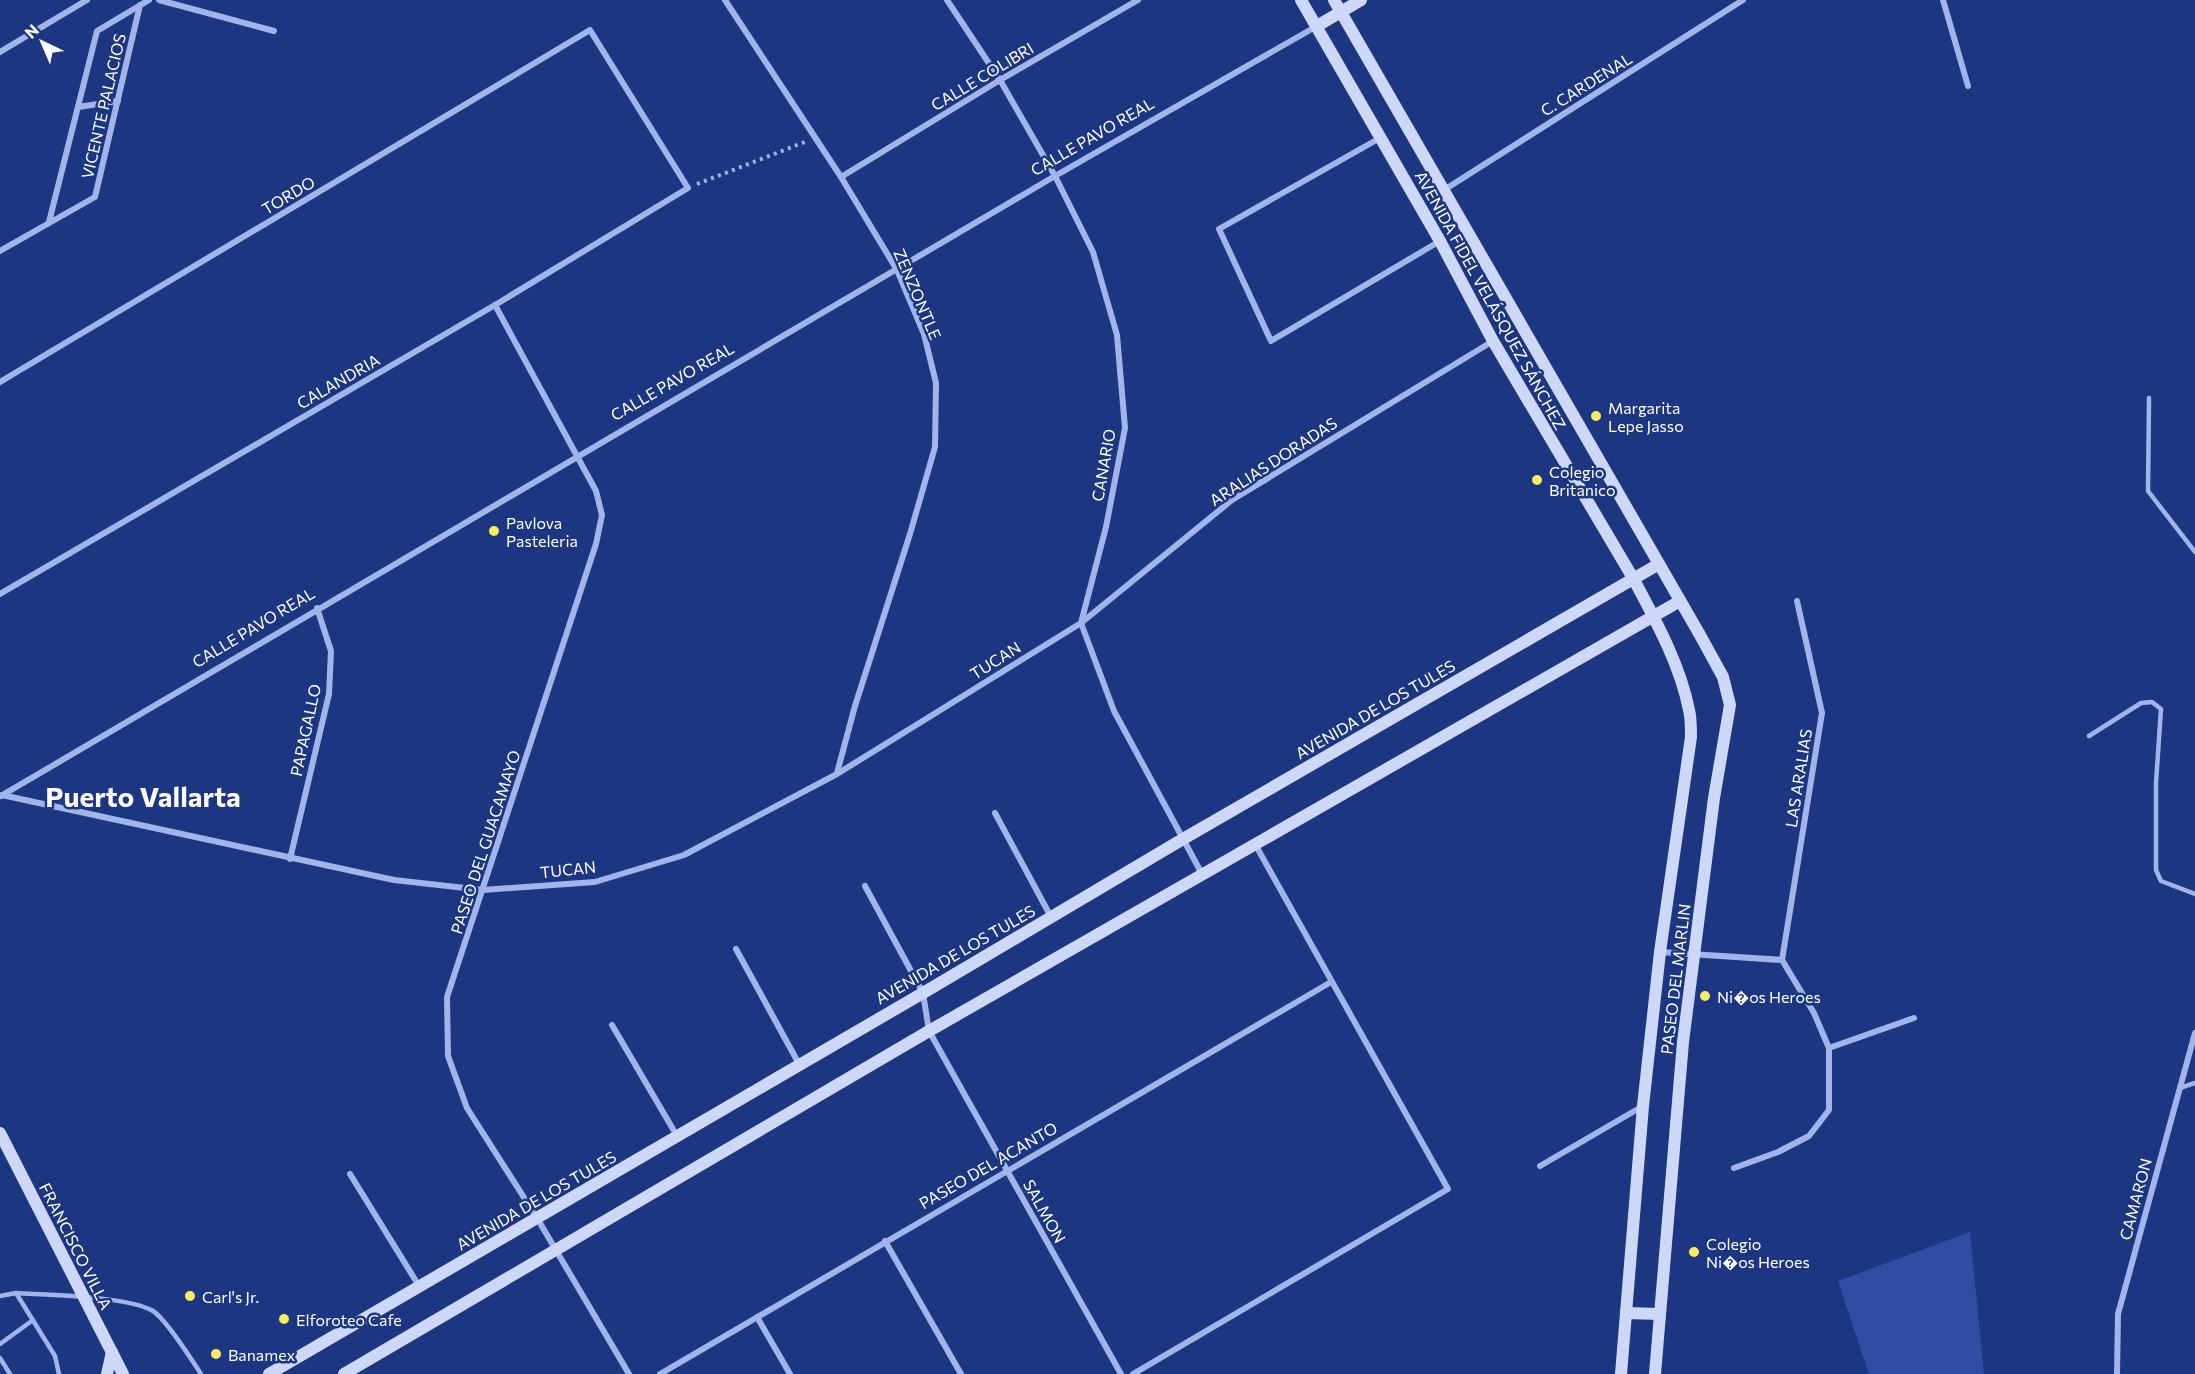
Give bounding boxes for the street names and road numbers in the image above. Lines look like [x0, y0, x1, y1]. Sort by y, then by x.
street label: VICENTE PALACIOS [77, 31, 129, 181]
street label: CALLE COLIBRI [927, 38, 1037, 114]
street label: C. CARDENAL [1537, 48, 1635, 120]
street label: CALLE PAVO REAL [1027, 93, 1157, 179]
street label: AVENIDA FIDEL VELÁSQUEZ SÁNCHEZ [1412, 167, 1570, 433]
street label: TORDO [258, 172, 318, 218]
street label: ZENZONTLE [890, 246, 946, 342]
street label: CALLE PAVO REAL [607, 338, 737, 424]
street label: CALANDRIA [293, 350, 383, 412]
street label: ARALIAS DORADAS [1206, 413, 1340, 509]
street label: CANARIO [1087, 427, 1119, 503]
street label: CALLE PAVO REAL [188, 583, 318, 671]
street label: TUCAN [966, 637, 1024, 683]
street label: AVENIDA DE LOS TULES [1292, 656, 1458, 762]
street label: PAPAGALLO [286, 682, 324, 778]
street label: LAS ARALIAS [1781, 727, 1815, 829]
street label: PASEO DEL GUACAMAYO [446, 748, 524, 936]
street label: TUCAN [539, 857, 597, 881]
street label: AVENIDA DE LOS TULES [872, 901, 1038, 1007]
street label: PASEO DEL MARLIN [1656, 903, 1694, 1055]
street label: PASEO DEL ACANTO [916, 1118, 1060, 1212]
street label: AVENIDA DE LOS TULES [453, 1147, 619, 1253]
street label: CAMARON [2115, 1156, 2155, 1242]
street label: SALMON [1020, 1176, 1070, 1246]
street label: FRANCISCO VILLA [36, 1179, 116, 1313]

